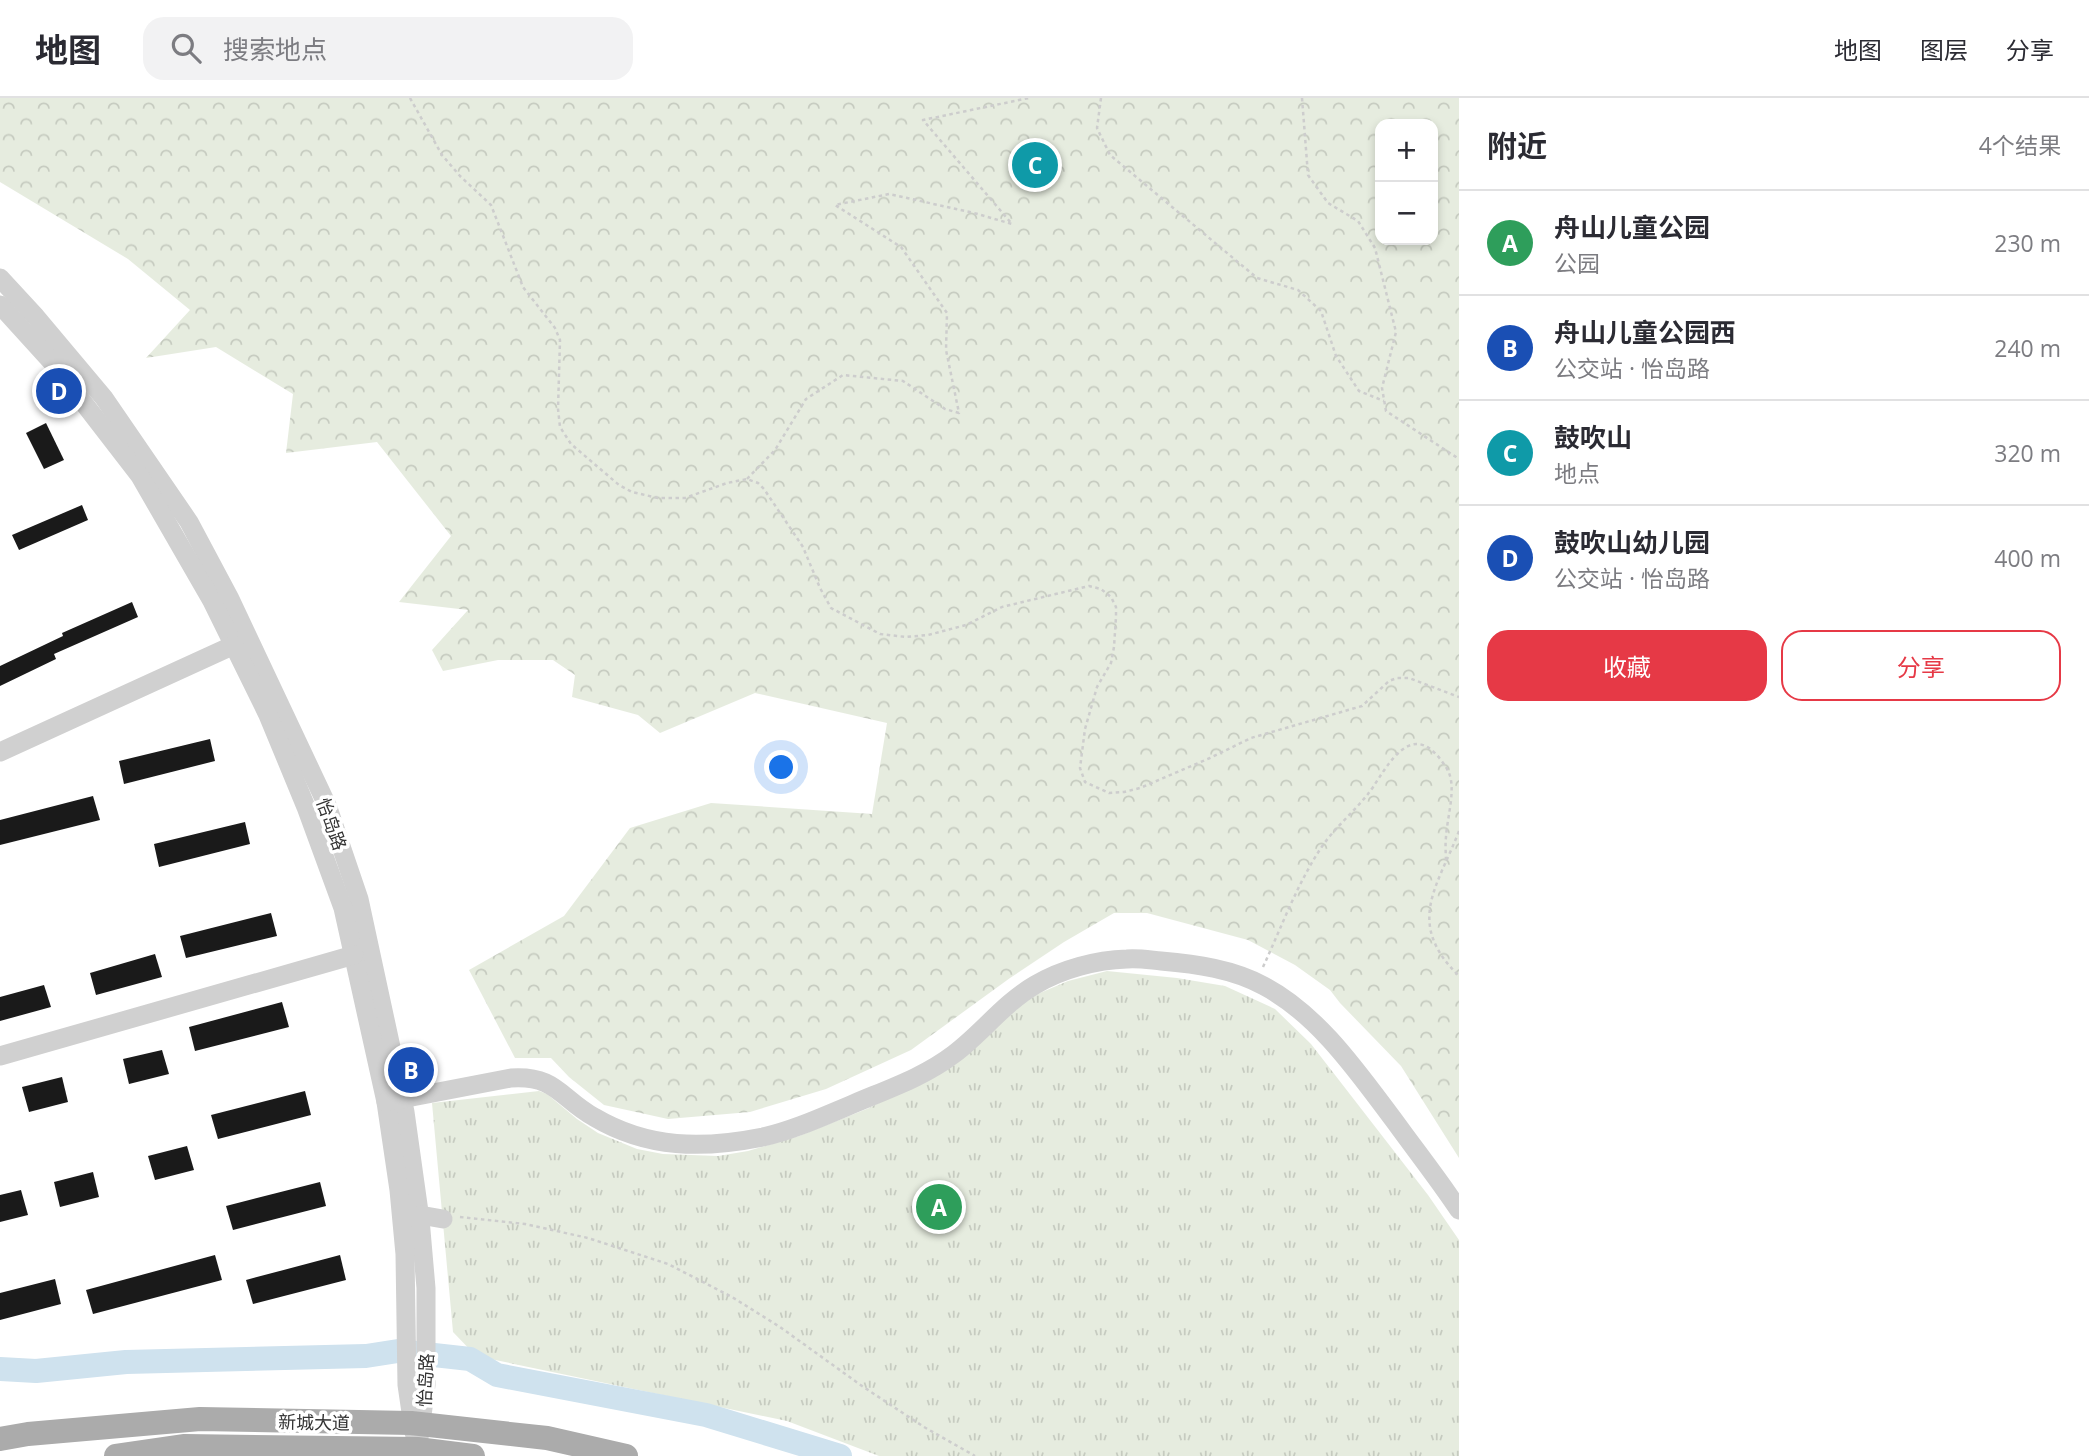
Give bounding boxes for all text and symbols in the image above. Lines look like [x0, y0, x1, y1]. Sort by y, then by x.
search box [143, 17, 633, 80]
text: 地图 [35, 27, 101, 72]
icon: search [167, 29, 205, 67]
text: 搜索地点 [223, 31, 327, 67]
text: 地图 [1834, 33, 1882, 66]
text: 图层 [1920, 33, 1968, 66]
text: 分享 [2006, 33, 2054, 66]
map controls [1375, 119, 1438, 245]
button: + [1375, 119, 1438, 182]
text: 附近 [1487, 125, 1547, 166]
text: 4个结果 [1979, 129, 2061, 161]
pin: C [1012, 139, 1058, 191]
button: − [1375, 182, 1438, 245]
text: 舟山儿童公园 [1554, 209, 1710, 245]
text: A [1502, 227, 1518, 259]
text: 230 m [1994, 227, 2061, 259]
text: 公园 [1554, 247, 1600, 279]
text: 舟山儿童公园西 [1554, 314, 1736, 350]
text: B [1502, 332, 1518, 364]
text: 240 m [1994, 332, 2061, 364]
text: 公交站 · 怡岛路 [1554, 352, 1710, 384]
pin: D [36, 365, 82, 417]
text: 鼓吹山 [1554, 419, 1632, 455]
text: C [1503, 437, 1517, 469]
text: 320 m [1994, 437, 2061, 469]
text: 地点 [1554, 457, 1600, 489]
text: 鼓吹山幼儿园 [1554, 524, 1710, 560]
text: D [1501, 542, 1519, 574]
text: 400 m [1994, 542, 2061, 574]
text: 公交站 · 怡岛路 [1554, 562, 1710, 594]
button: 收藏 [1487, 630, 1767, 701]
button: 分享 [1781, 630, 2061, 701]
your location [764, 750, 798, 784]
street label: 怡岛路 [311, 795, 353, 853]
pin: B [388, 1044, 434, 1096]
pin: A [916, 1181, 962, 1233]
street label: 怡岛路 [412, 1352, 438, 1408]
street label: 新城大道 [278, 1409, 350, 1435]

